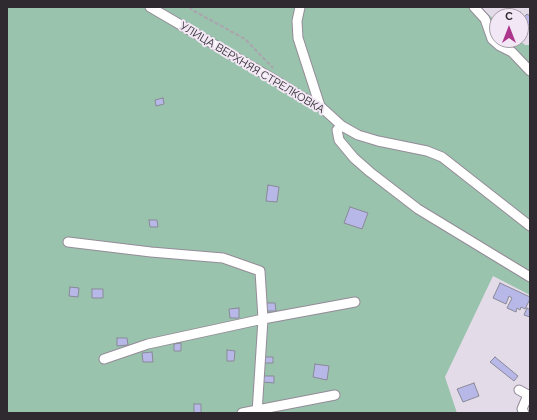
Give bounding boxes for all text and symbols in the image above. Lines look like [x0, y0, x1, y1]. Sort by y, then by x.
north arrow [489, 8, 529, 48]
text: С [505, 10, 513, 23]
street label: УЛИЦА ВЕРХНЯЯ СТРЕЛКОВКА [177, 20, 327, 116]

